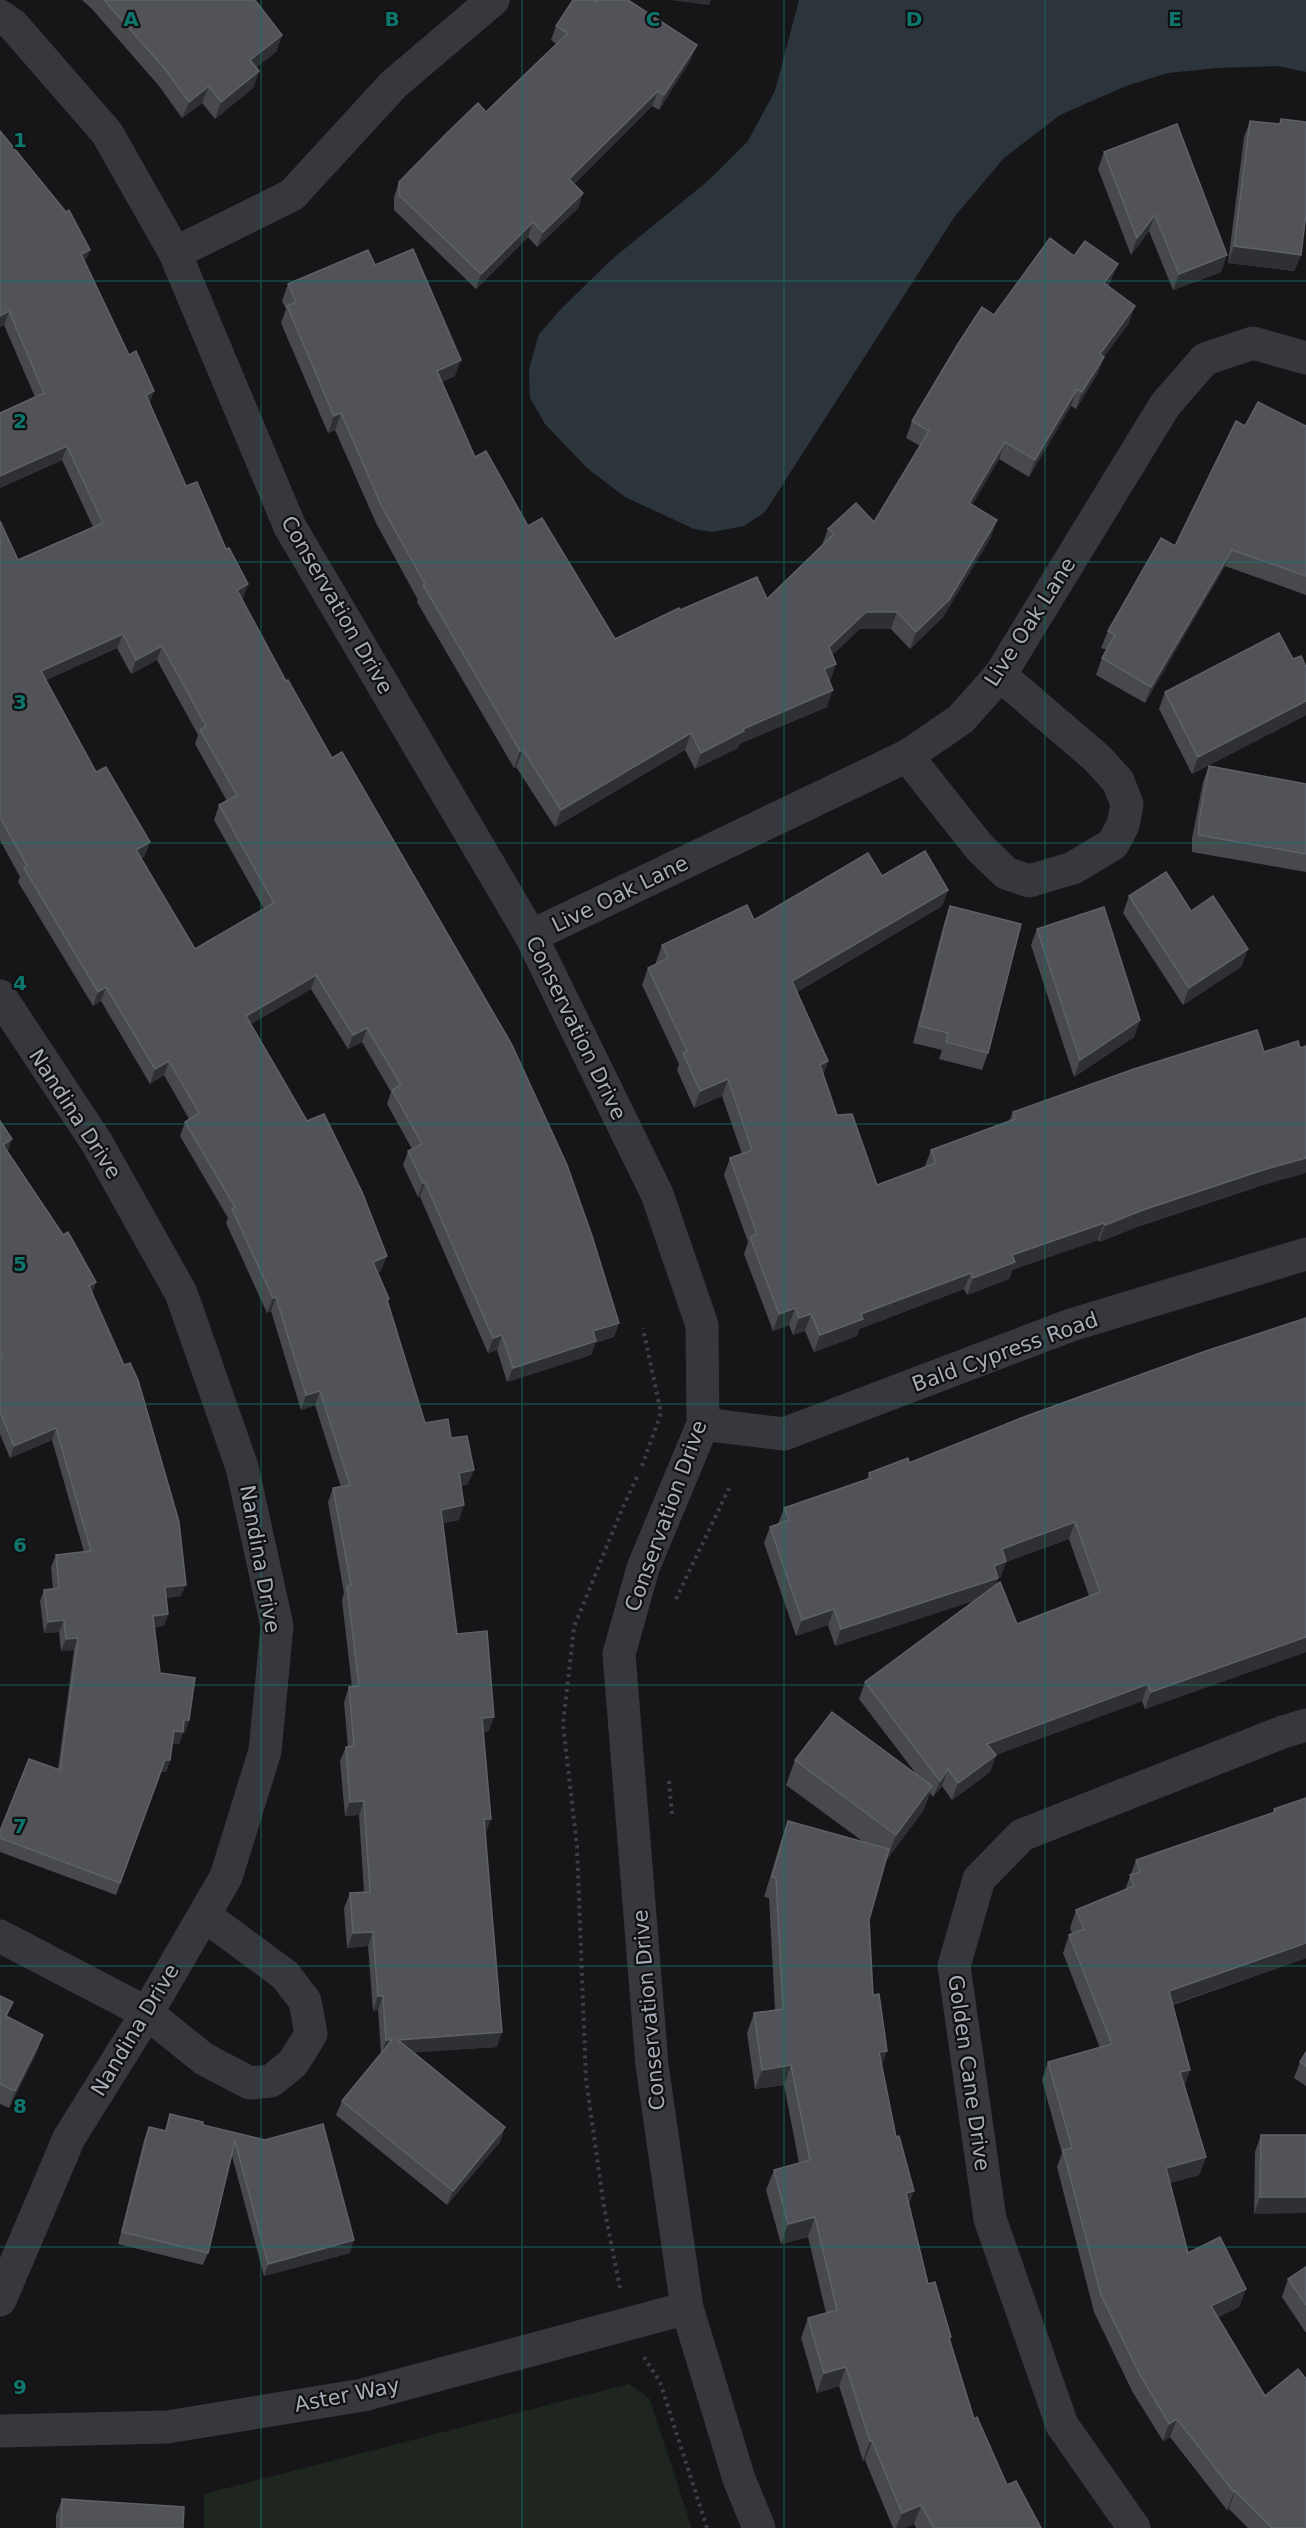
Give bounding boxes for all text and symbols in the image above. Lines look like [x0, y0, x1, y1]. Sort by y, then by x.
text: A [123, 7, 139, 31]
text: B [384, 7, 400, 31]
text: C [646, 7, 660, 31]
text: D [906, 7, 922, 31]
text: E [1168, 7, 1182, 31]
text: 1 [13, 128, 27, 152]
text: 2 [13, 409, 27, 433]
street label: Conservation Drive [276, 512, 398, 698]
street label: Live Oak Lane [979, 553, 1081, 691]
text: 3 [13, 690, 27, 714]
street label: Live Oak Lane [548, 851, 692, 937]
street label: Conservation Drive [521, 932, 631, 1124]
text: 4 [13, 971, 27, 995]
street label: Nandina Drive [24, 1045, 126, 1183]
text: 5 [13, 1252, 27, 1276]
street label: Bald Cypress Road [909, 1307, 1101, 1397]
street label: Conservation Drive [620, 1417, 712, 1615]
street label: Nandina Drive [235, 1483, 285, 1635]
text: 6 [13, 1533, 27, 1557]
text: 7 [13, 1814, 27, 1838]
street label: Conservation Drive [628, 1909, 670, 2111]
street label: Nandina Drive [86, 1960, 184, 2100]
street label: Golden Cane Drive [943, 1973, 995, 2173]
text: 8 [13, 2094, 27, 2118]
street label: Aster Way [292, 2373, 402, 2417]
text: 9 [13, 2375, 27, 2399]

